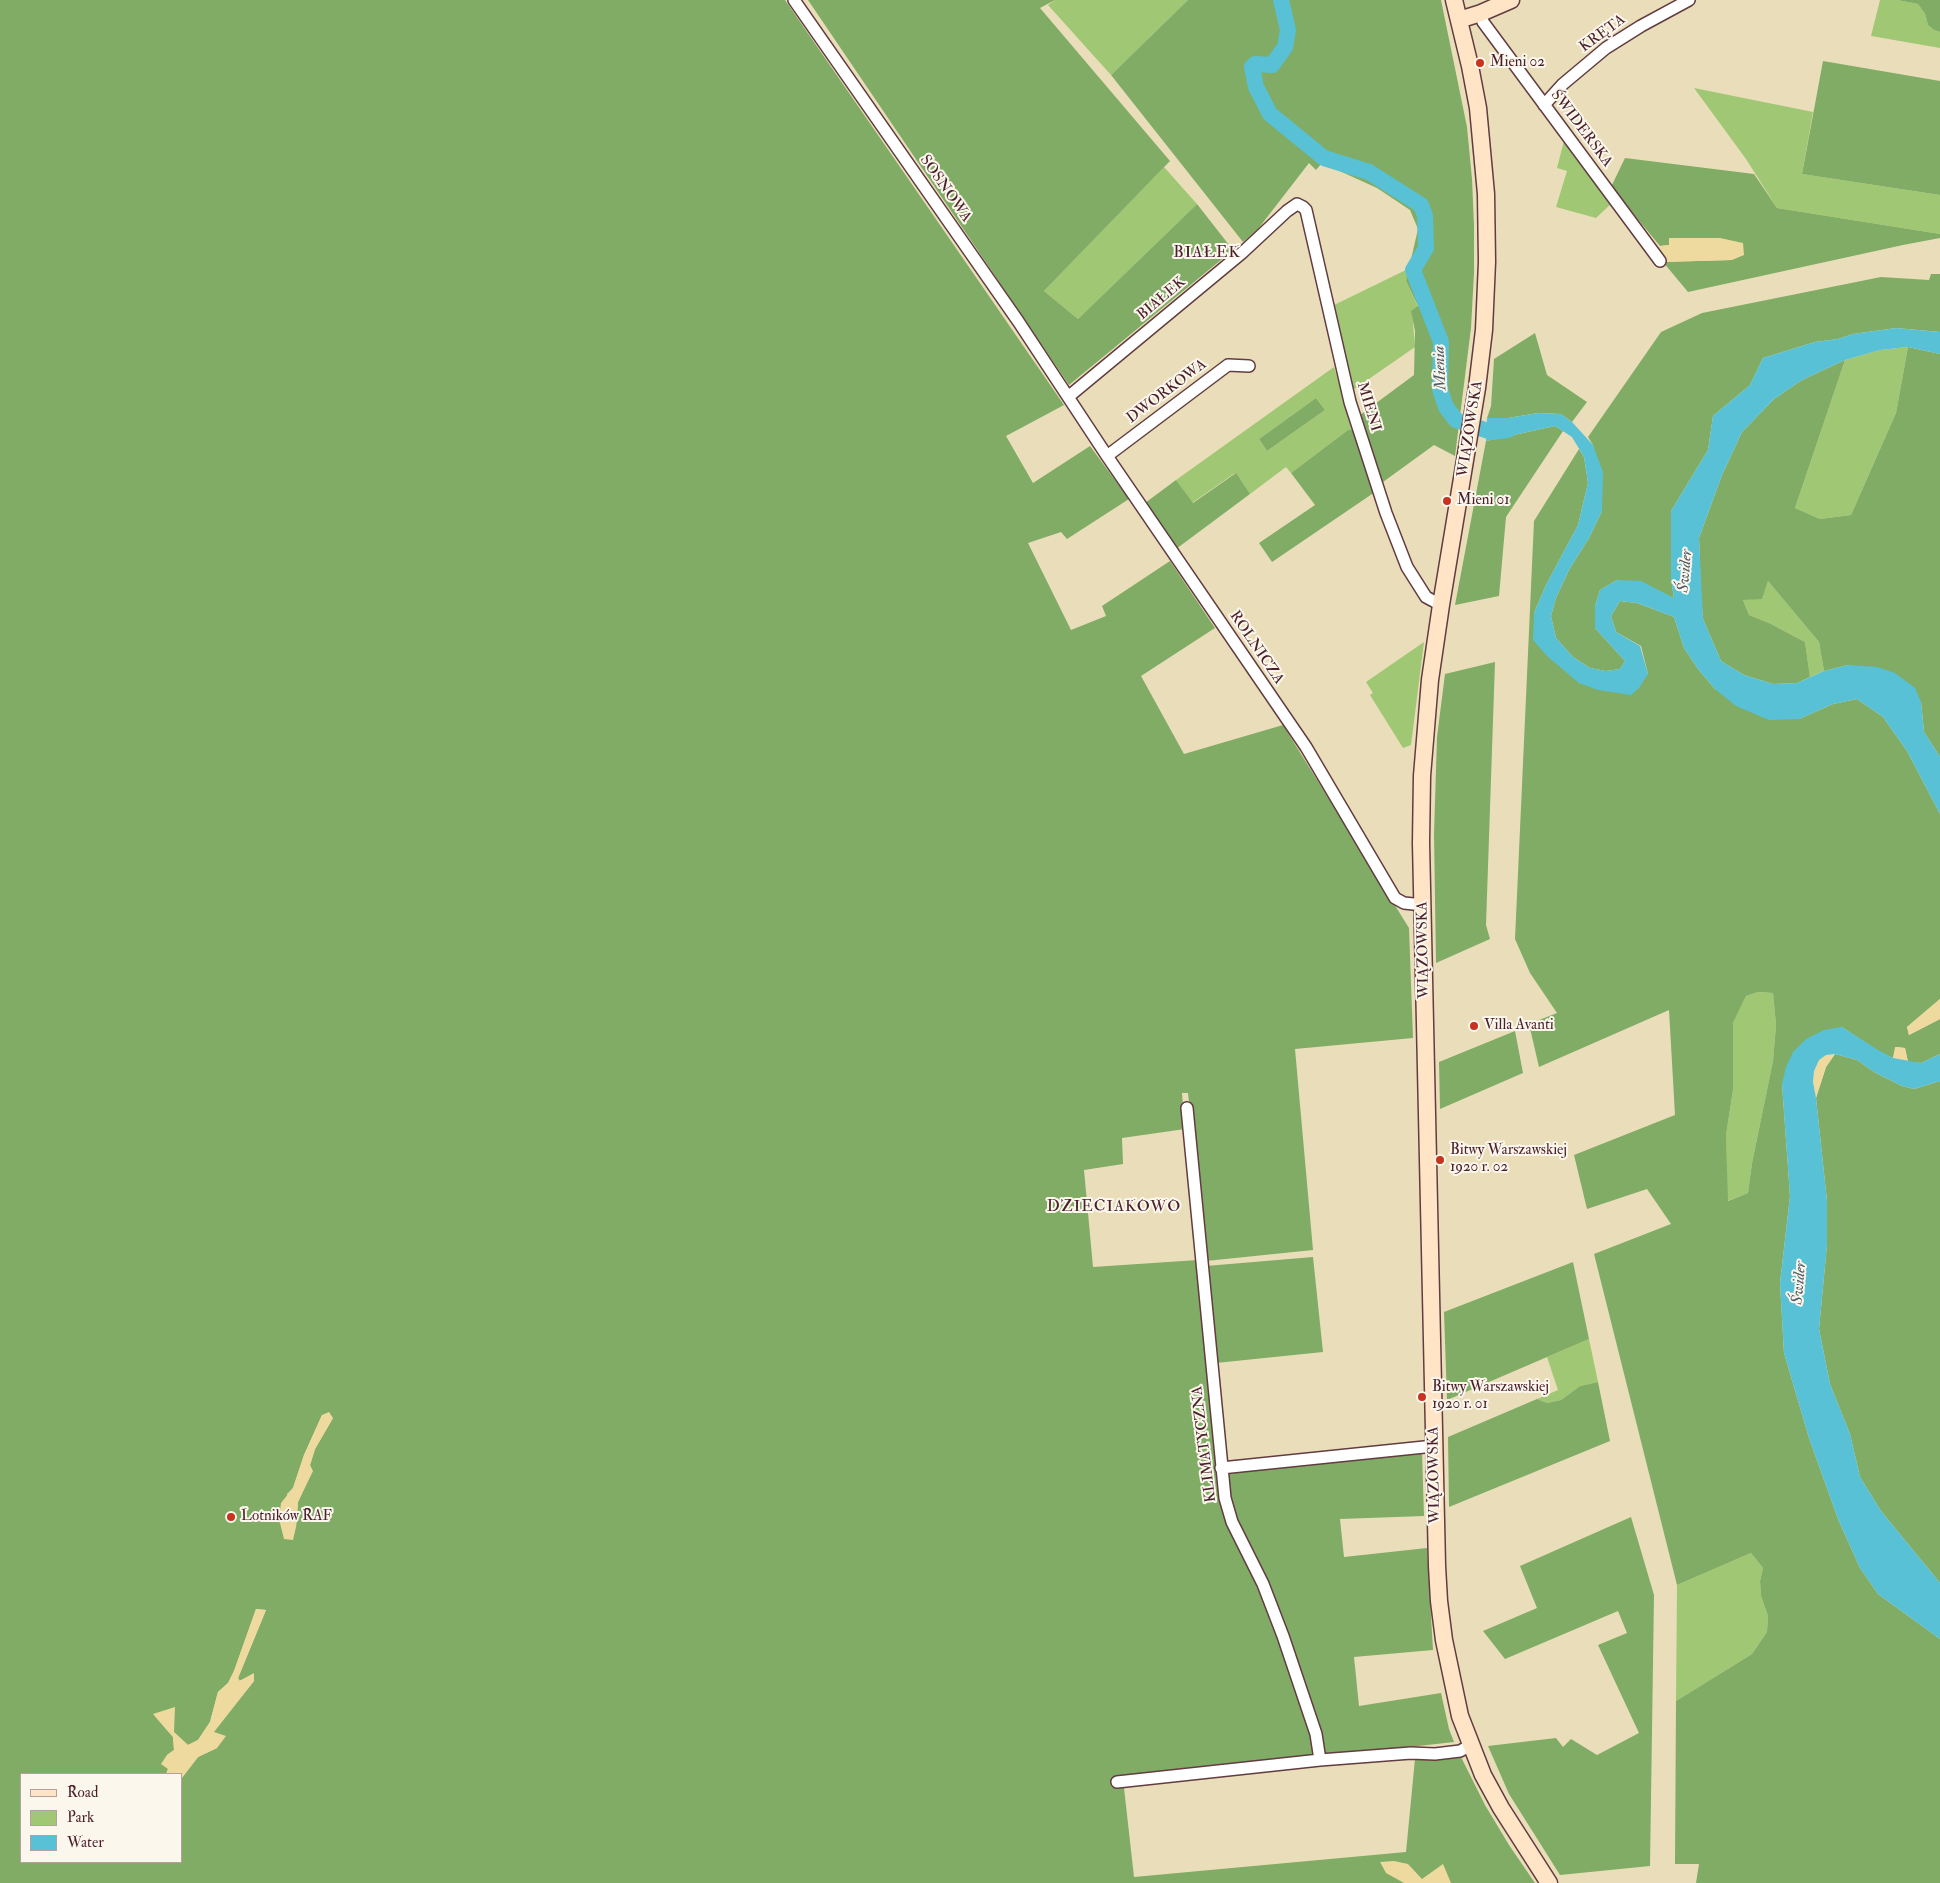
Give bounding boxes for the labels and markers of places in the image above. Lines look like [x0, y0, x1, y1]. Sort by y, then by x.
place label: Mieni 02 [1490, 54, 1545, 72]
marker: Mieni 02 [1474, 57, 1486, 69]
place label: Mieni 01 [1457, 492, 1510, 510]
marker: Mieni 01 [1441, 495, 1453, 507]
place label: Villa Avanti [1484, 1017, 1554, 1035]
marker: Villa Avanti [1468, 1020, 1480, 1032]
place label: Bitwy Warszawskiej 1920 r. 02 [1450, 1142, 1567, 1177]
marker: Bitwy Warszawskiej 1920 r. 02 [1434, 1154, 1446, 1166]
place label: Bitwy Warszawskiej 1920 r. 01 [1432, 1379, 1549, 1414]
marker: Bitwy Warszawskiej 1920 r. 01 [1416, 1391, 1428, 1403]
place label: Lotników RAF [241, 1508, 332, 1526]
marker: Lotników RAF [225, 1511, 237, 1523]

